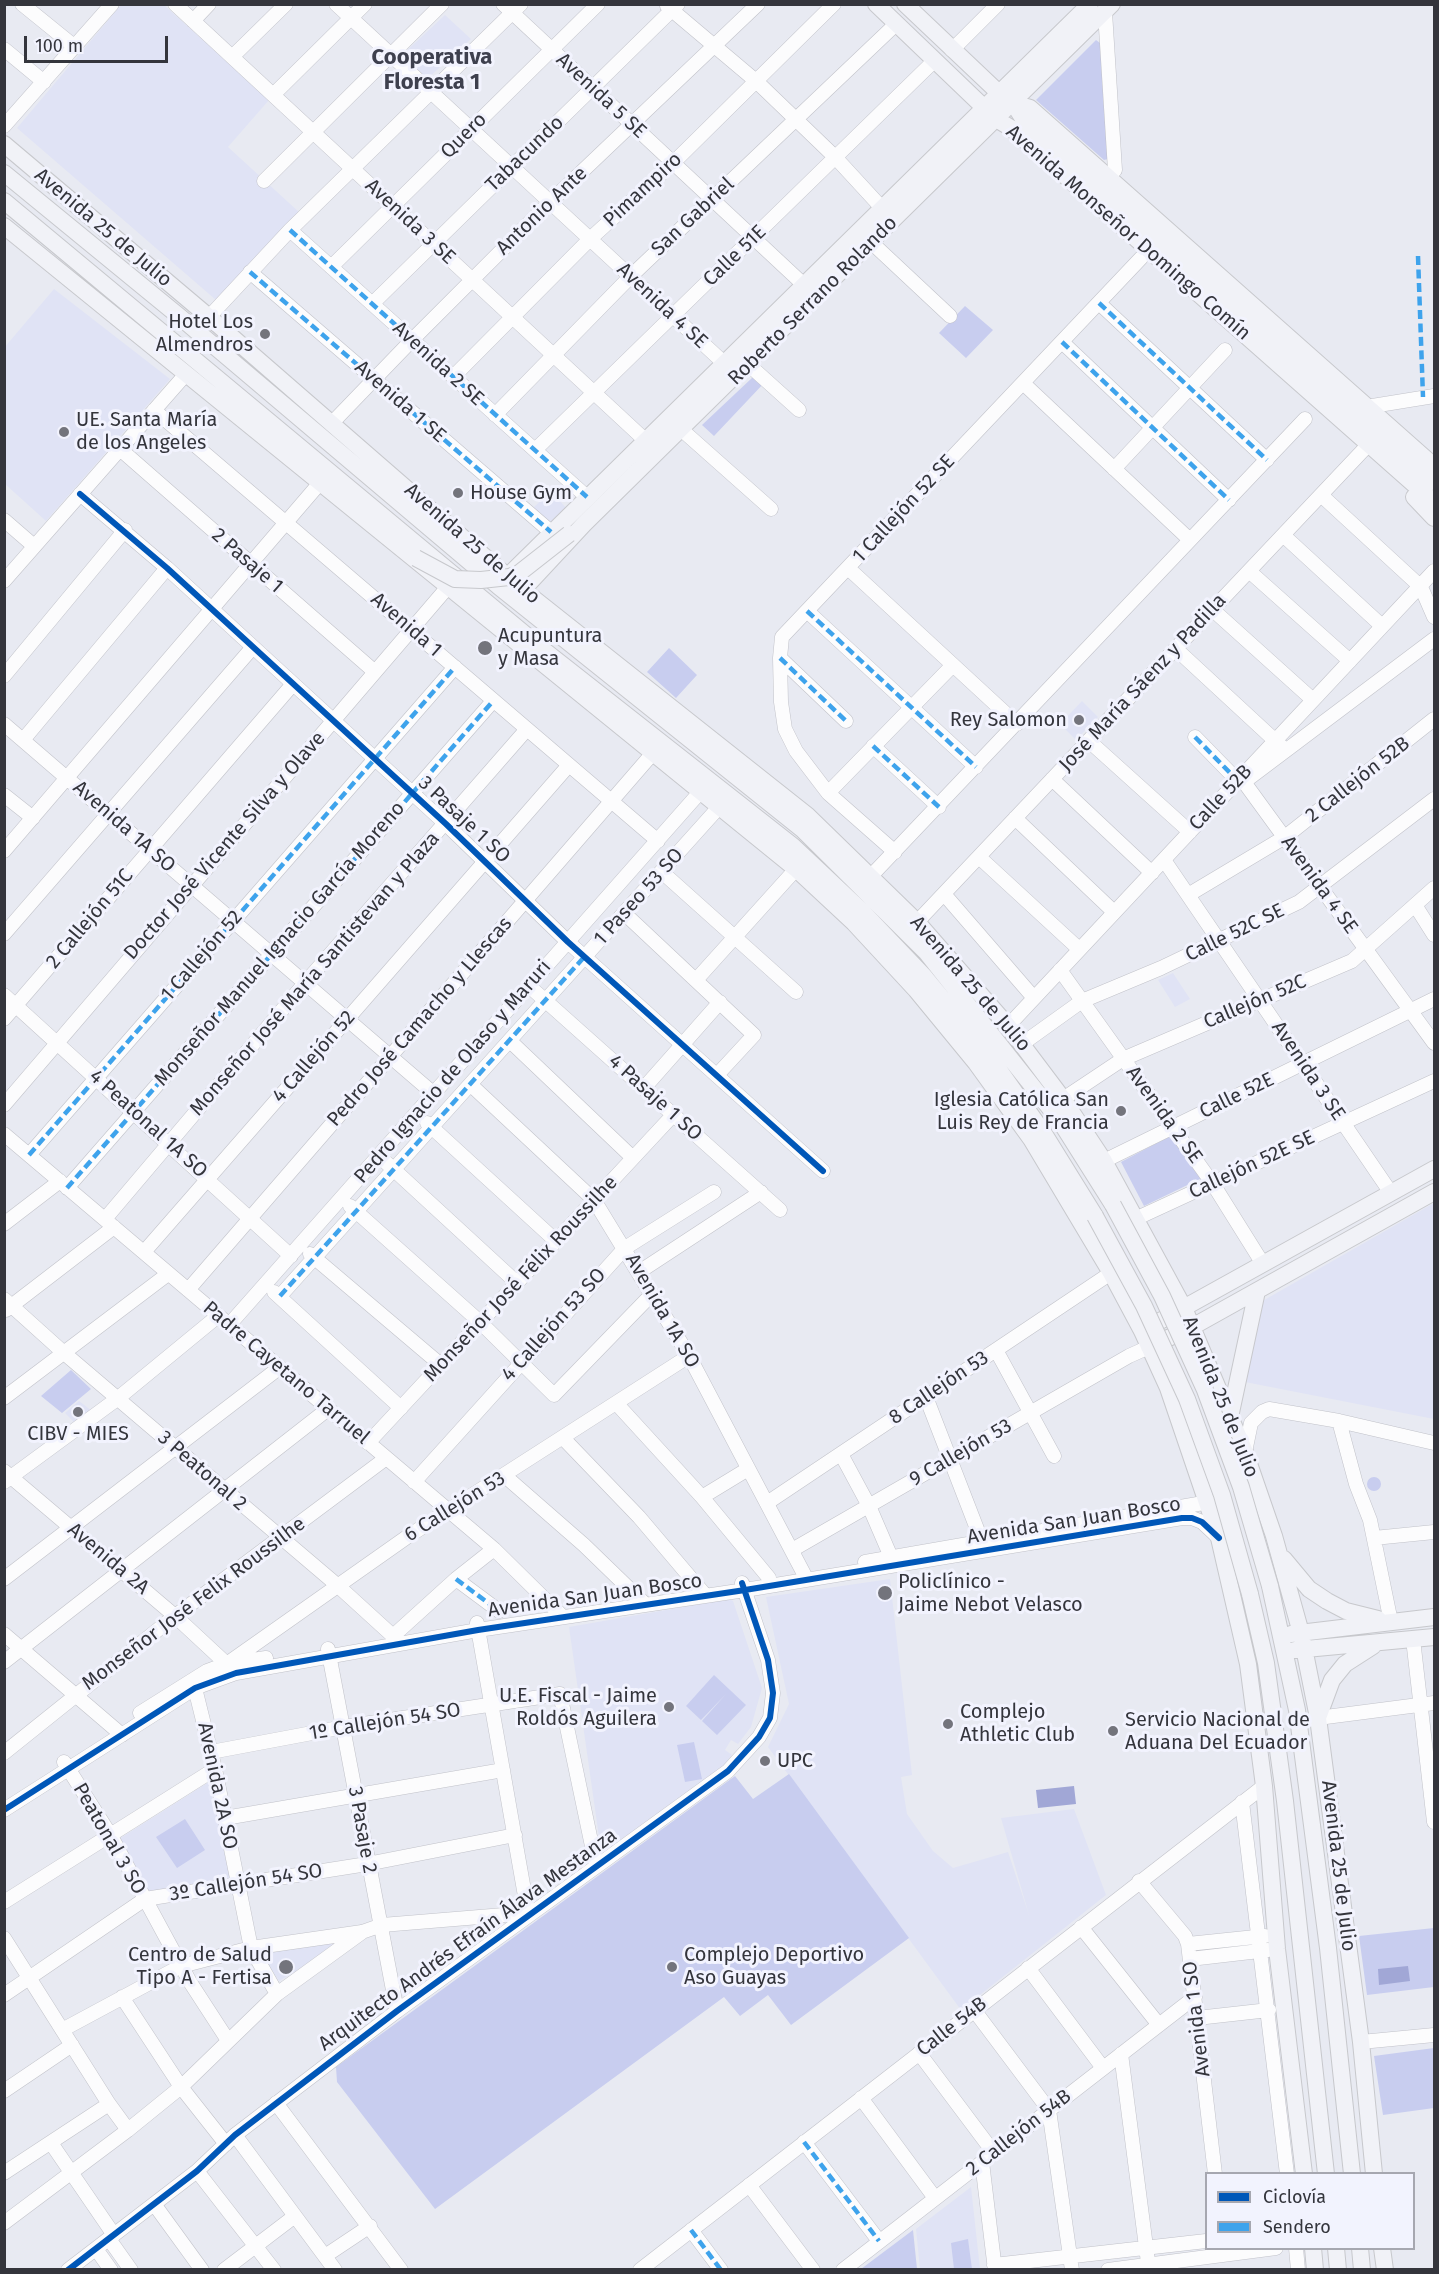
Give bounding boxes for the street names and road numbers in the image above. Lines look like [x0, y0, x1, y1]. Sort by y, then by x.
street label: Avenida 5 SE [551, 48, 651, 144]
street label: Quero [436, 108, 492, 164]
street label: Tabacundo [481, 111, 569, 197]
street label: Avenida Monseñor Domingo Comín [1001, 120, 1255, 346]
street label: Pimampiro [599, 148, 687, 232]
street label: Antonio Ante [492, 162, 592, 260]
street label: Avenida 25 de Julio [29, 164, 177, 292]
street label: San Gabriel [647, 173, 739, 261]
street label: Avenida 3 SE [360, 174, 460, 270]
street label: Roberto Serrano Rolando [723, 211, 903, 391]
street label: Calle 51E [699, 220, 771, 292]
street label: Avenida 4 SE [612, 258, 712, 354]
street label: Avenida 2 SE [387, 317, 489, 411]
street label: Avenida 1 SE [349, 356, 451, 448]
street label: 1 Callejón 52 SE [848, 450, 960, 568]
street label: Avenida 25 de Julio [399, 479, 545, 609]
street label: 2 Pasaje 1 [206, 524, 288, 598]
street label: Avenida 1 [366, 588, 446, 662]
street label: José María Sáenz y Padilla [1054, 589, 1232, 777]
street label: Doctor José Vicente Silva y Olave [119, 727, 331, 965]
street label: 2 Callejón 52B [1301, 732, 1415, 828]
street label: Calle 52B [1184, 760, 1258, 836]
street label: 3 Pasaje 1 SO [413, 771, 515, 869]
street label: Avenida 1A SO [68, 776, 180, 878]
street label: Monseñor Manuel Ignacio García Moreno [150, 797, 410, 1091]
street label: Monseñor José María Santistevan y Plaza [185, 827, 445, 1121]
street label: Avenida 4 SE [1275, 831, 1363, 939]
street label: 1 Paseo 53 SO [589, 844, 689, 950]
street label: 2 Callejón 51C [41, 864, 139, 974]
street label: Calle 52C SE [1182, 899, 1288, 967]
street label: 1 Callejón 52 [156, 906, 248, 1006]
street label: Avenida 25 de Julio [905, 911, 1035, 1057]
street label: Pedro José Camacho y Llescas [322, 912, 518, 1132]
street label: Pedro Ignacio de Olaso y Maruri [349, 955, 557, 1189]
street label: Callejón 52C [1200, 970, 1310, 1034]
street label: 4 Callejón 52 [268, 1006, 360, 1108]
street label: Avenida 3 SE [1266, 1017, 1350, 1125]
street label: 4 Pasaje 1 SO [603, 1050, 707, 1146]
street label: Avenida 2 SE [1121, 1062, 1207, 1168]
street label: 4 Peatonal 1A SO [84, 1065, 212, 1183]
street label: Calle 52E [1196, 1068, 1278, 1124]
street label: Callejón 52E SE [1185, 1125, 1319, 1205]
street label: Monseñor José Félix Roussilhe [419, 1171, 623, 1387]
street label: Avenida 1A SO [620, 1250, 704, 1372]
street label: 4 Callejón 53 SO [497, 1263, 611, 1387]
street label: Padre Cayetano Tarruel [198, 1296, 374, 1450]
street label: Avenida 25 de Julio [1177, 1313, 1263, 1481]
street label: 8 Callejón 53 [885, 1346, 993, 1430]
street label: 9 Callejón 53 [906, 1414, 1016, 1492]
street label: 3 Peatonal 2 [153, 1426, 251, 1516]
street label: 6 Callejón 53 [400, 1467, 510, 1547]
street label: Avenida San Juan Bosco [965, 1492, 1183, 1550]
street label: Monseñor José Felix Roussilhe [78, 1512, 310, 1696]
street label: Avenida 2A [62, 1518, 154, 1600]
street label: Avenida San Juan Bosco [486, 1569, 704, 1623]
street label: 1º Callejón 54 SO [307, 1698, 463, 1746]
street label: Avenida 2A SO [192, 1720, 242, 1852]
street label: Peatonal 3 SO [67, 1779, 151, 1899]
street label: Avenida 25 de Julio [1316, 1779, 1360, 1953]
street label: 3 Pasaje 2 [343, 1785, 381, 1875]
street label: Arquitecto Andrés Efraín Álava Mestanza [314, 1824, 622, 2056]
street label: 3º Callejón 54 SO [168, 1859, 324, 1907]
street label: Avenida 1 SO [1178, 1960, 1216, 2078]
street label: Calle 54B [912, 1992, 992, 2062]
street label: 2 Callejón 54B [962, 2085, 1076, 2181]

